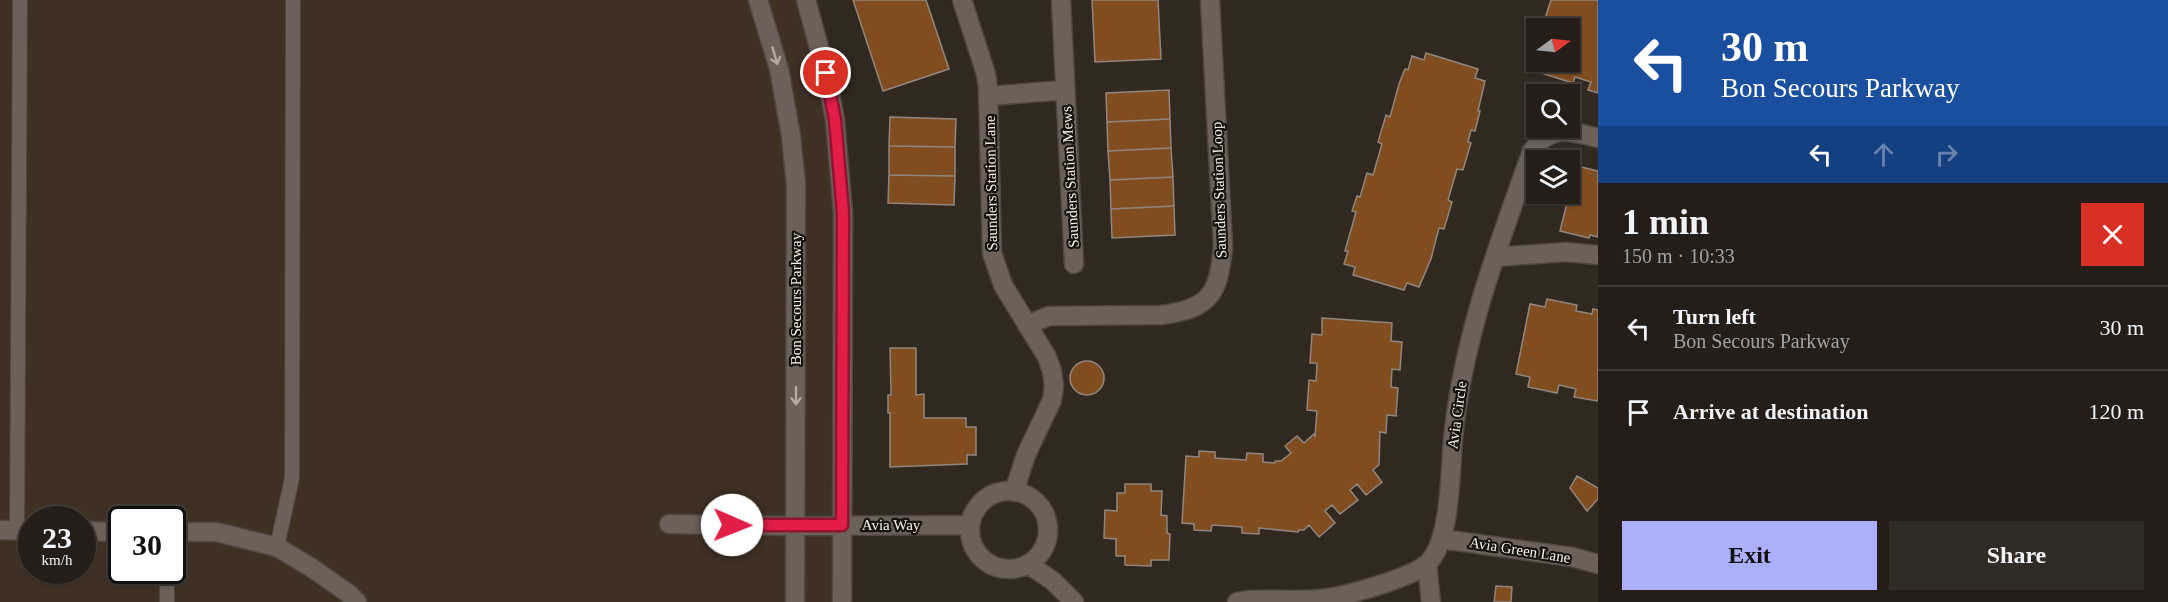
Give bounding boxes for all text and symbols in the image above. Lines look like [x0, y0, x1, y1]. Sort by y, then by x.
north arrow [1526, 18, 1580, 72]
map controls [1526, 18, 1580, 204]
icon: left [1622, 24, 1700, 102]
text: 30 m [1721, 24, 1809, 70]
one-way arrow [770, 46, 781, 65]
pin [800, 47, 851, 98]
icon: arrive [809, 56, 842, 89]
text: Bon Secours Parkway [1721, 73, 1959, 103]
button: search [1526, 84, 1580, 138]
street label: Saunders Station Mews [1058, 106, 1082, 248]
street label: Saunders Station Lane [982, 115, 1000, 251]
street label: Saunders Station Loop [1209, 121, 1229, 259]
icon: left [1804, 138, 1837, 171]
icon: ahead [1867, 138, 1900, 171]
icon: right [1930, 138, 1963, 171]
button: layers [1526, 150, 1580, 204]
text: 1 min [1622, 202, 1709, 242]
button: close [2081, 203, 2144, 266]
street label: Bon Secours Parkway [788, 232, 804, 365]
text: 150 m · 10:33 [1622, 245, 1735, 267]
text: Turn left [1673, 304, 1756, 329]
icon: left [1622, 312, 1655, 345]
text: 30 m [2099, 315, 2144, 340]
text: Bon Secours Parkway [1673, 330, 1850, 352]
street label: Avia Circle [1444, 380, 1470, 450]
one-way arrow [790, 386, 802, 406]
icon: arrive [1622, 396, 1655, 429]
text: Arrive at destination [1673, 399, 1869, 424]
text: 120 m [2088, 399, 2144, 424]
position arrow [700, 493, 764, 557]
speed limit sign: 30 [108, 506, 186, 584]
street label: Avia Way [862, 517, 921, 533]
text: 23 [42, 521, 72, 554]
button: Exit [1622, 521, 1877, 590]
button: Share [1889, 521, 2144, 590]
street label: Avia Green Lane [1468, 534, 1572, 566]
text: km/h [42, 552, 72, 568]

